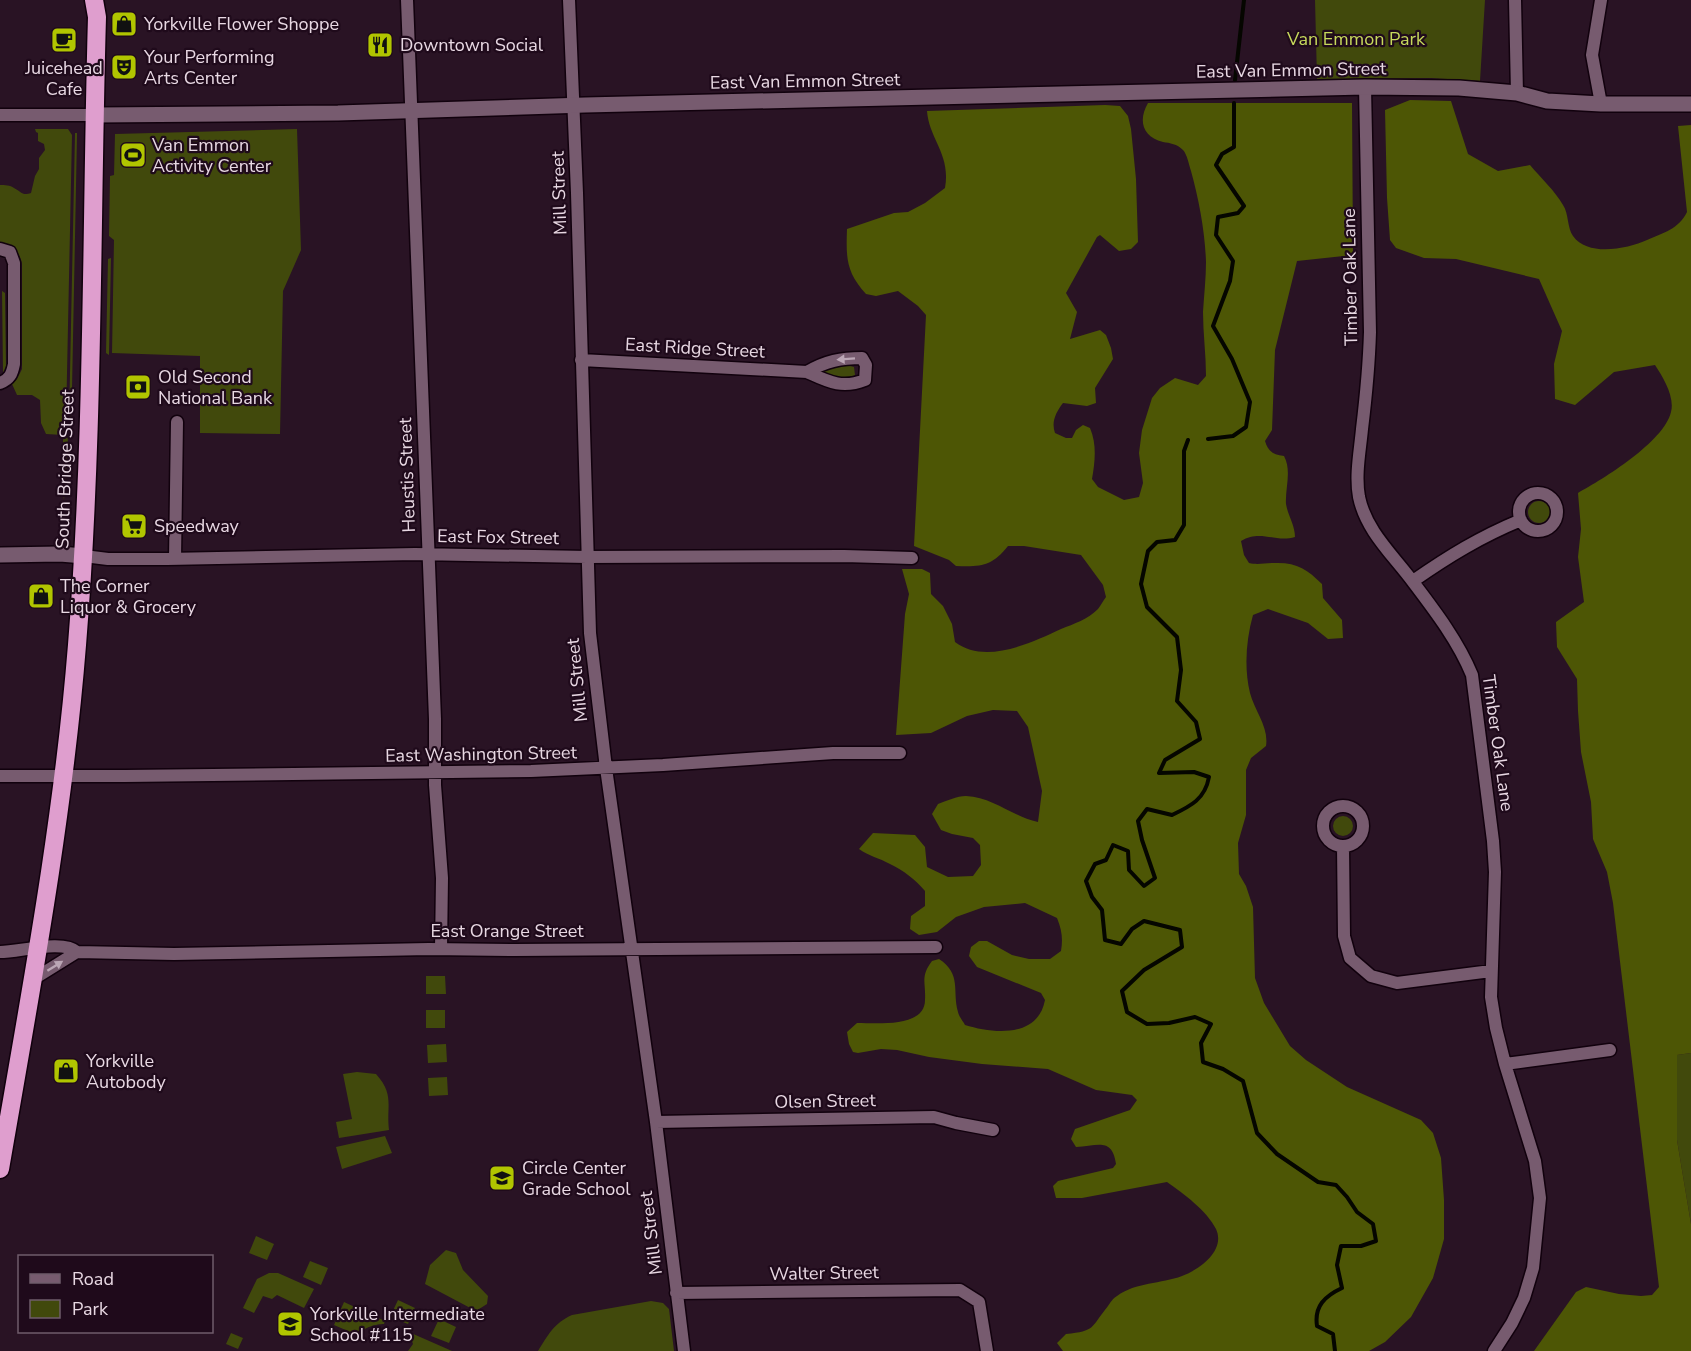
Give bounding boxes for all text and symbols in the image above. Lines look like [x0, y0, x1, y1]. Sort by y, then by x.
shop icon: Yorkville Flower Shoppe [109, 9, 139, 39]
place label: Yorkville Flower Shoppe [143, 12, 339, 36]
cafe icon: Juicehead Cafe [49, 25, 79, 55]
park label: Van Emmon Park [1286, 27, 1426, 51]
restaurant icon: Downtown Social [365, 30, 395, 60]
place label: Downtown Social [400, 33, 544, 57]
place label: Your Performing Arts Center [143, 45, 275, 90]
theatre icon: Your Performing Arts Center [109, 52, 139, 82]
place label: Juicehead Cafe [24, 56, 103, 101]
street label: East Van Emmon Street [1196, 56, 1387, 84]
street label: East Van Emmon Street [710, 67, 901, 95]
place label: Van Emmon Activity Center [151, 133, 272, 178]
sports icon: Van Emmon Activity Center [118, 140, 148, 170]
street label: Mill Street [546, 150, 572, 235]
street label: Timber Oak Lane [1337, 208, 1363, 346]
street label: East Ridge Street [624, 332, 766, 364]
one-way arrow [836, 354, 855, 364]
place label: Old Second National Bank [158, 365, 273, 410]
bank icon: Old Second National Bank [123, 372, 153, 402]
street label: South Bridge Street [50, 388, 80, 549]
street label: Heustis Street [393, 417, 421, 533]
supermarket icon: Speedway [119, 511, 149, 541]
place label: Speedway [154, 514, 240, 538]
street label: East Fox Street [437, 524, 560, 550]
place label: The Corner Liquor & Grocery [60, 574, 197, 619]
shop icon: The Corner Liquor & Grocery [26, 581, 56, 611]
street label: Mill Street [561, 636, 593, 723]
street label: Timber Oak Lane [1477, 673, 1519, 813]
street label: East Washington Street [385, 740, 578, 768]
street label: East Orange Street [430, 919, 584, 943]
one-way arrow [47, 961, 63, 972]
place label: Yorkville Autobody [85, 1049, 166, 1094]
shop icon: Yorkville Autobody [51, 1056, 81, 1086]
street label: Olsen Street [774, 1088, 877, 1114]
place label: Circle Center Grade School [522, 1156, 631, 1201]
school or university icon: Circle Center Grade School [487, 1163, 517, 1193]
street label: Mill Street [634, 1189, 668, 1276]
legend [18, 1255, 213, 1333]
street label: Walter Street [769, 1260, 880, 1286]
text: Road [72, 1267, 114, 1291]
text: Park [72, 1297, 109, 1321]
place label: Yorkville Intermediate School #115 [309, 1302, 485, 1347]
school or university icon: Yorkville Intermediate School #115 [275, 1309, 305, 1339]

